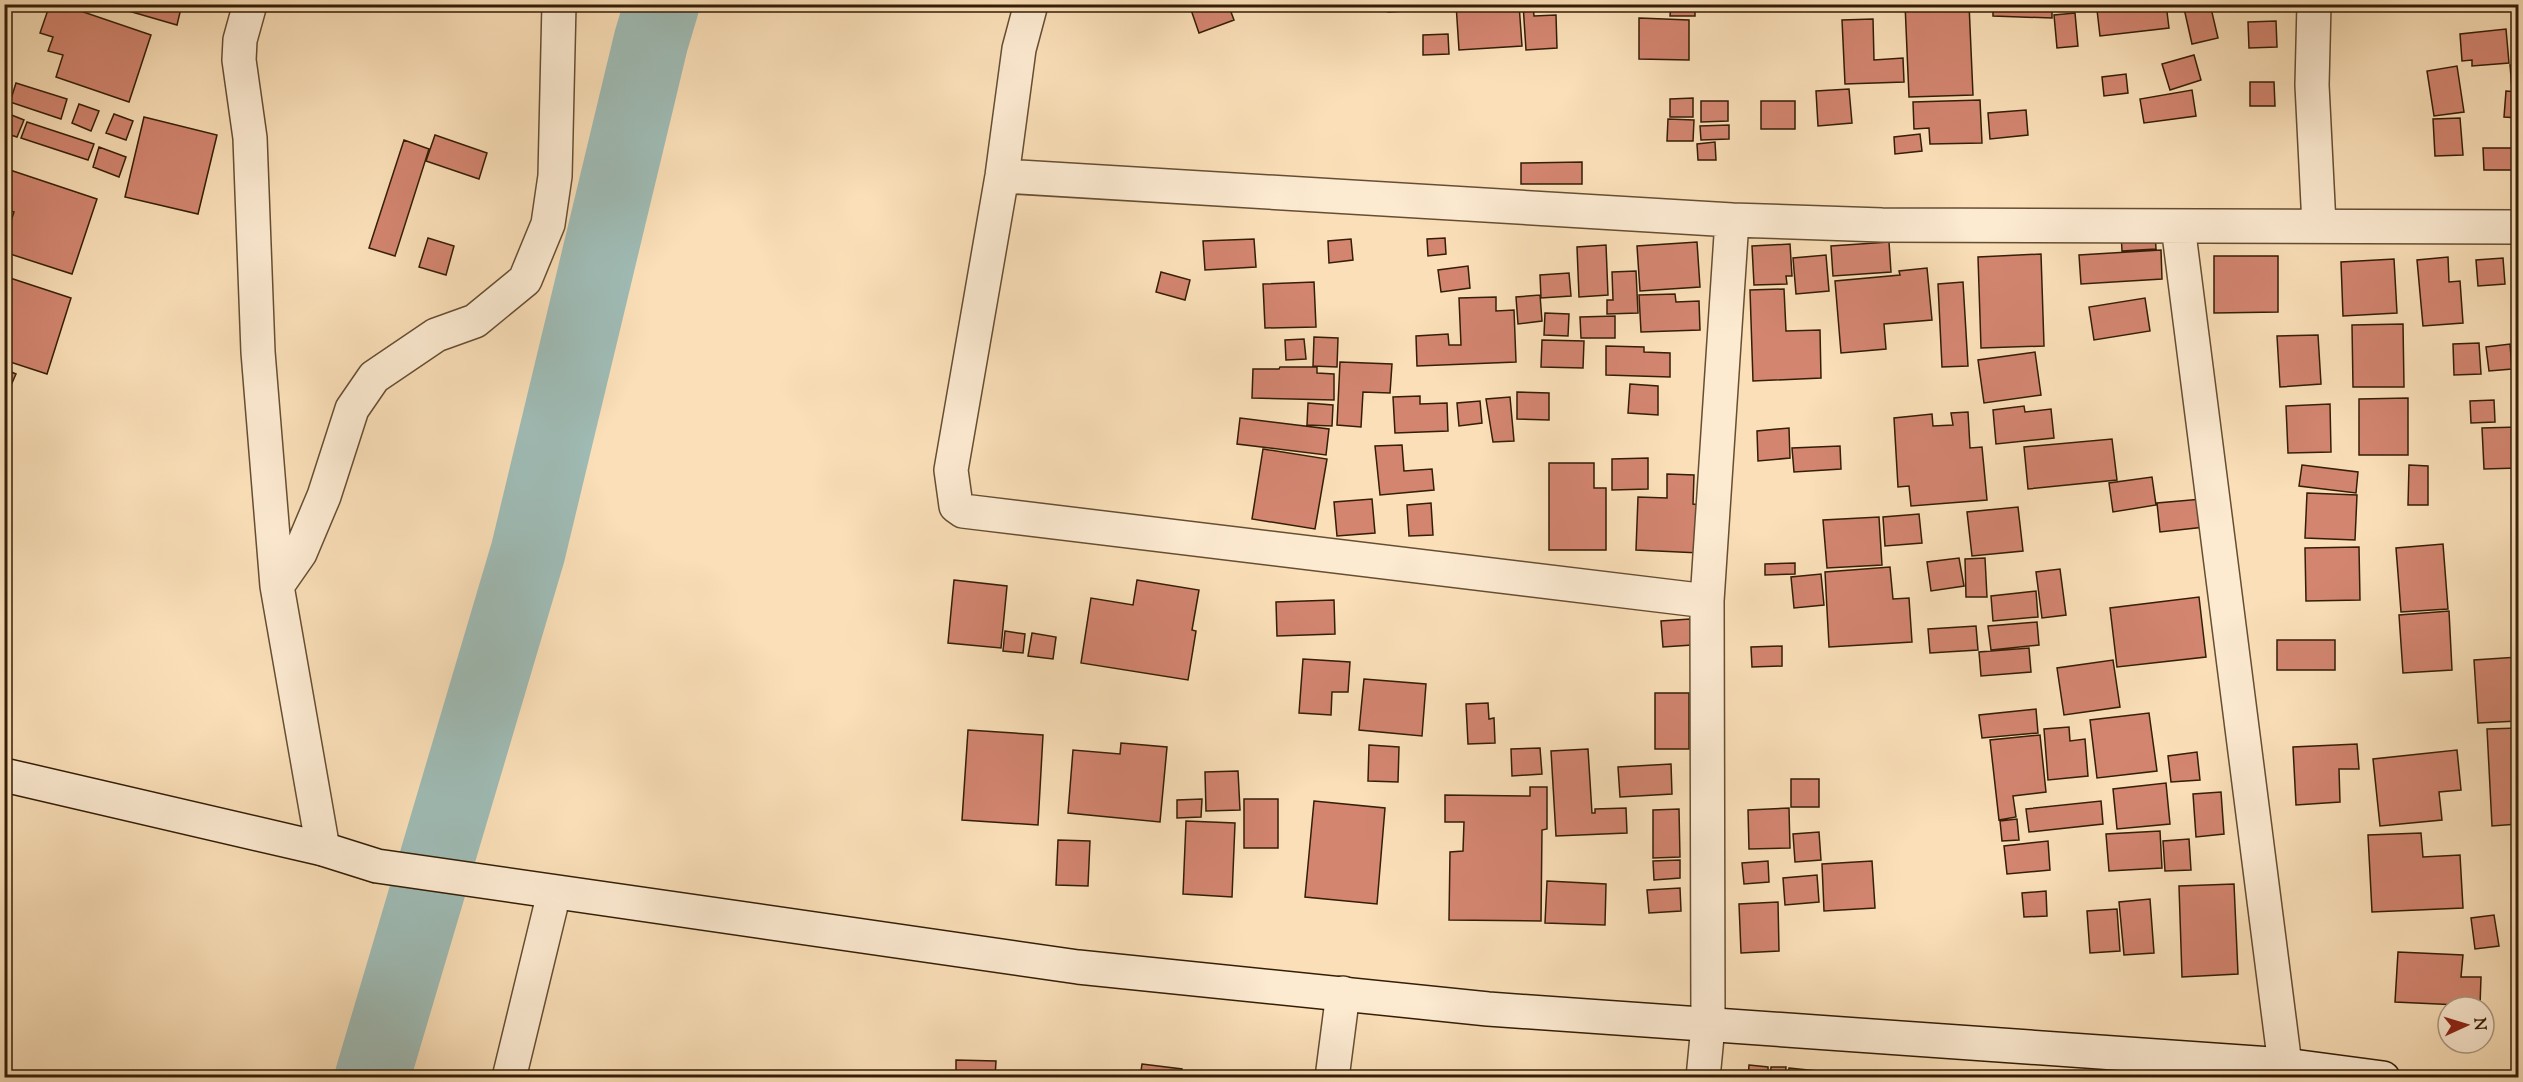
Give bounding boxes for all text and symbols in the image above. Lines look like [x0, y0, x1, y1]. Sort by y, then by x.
north arrow [2436, 995, 2496, 1055]
text: N [2467, 1017, 2490, 1032]

